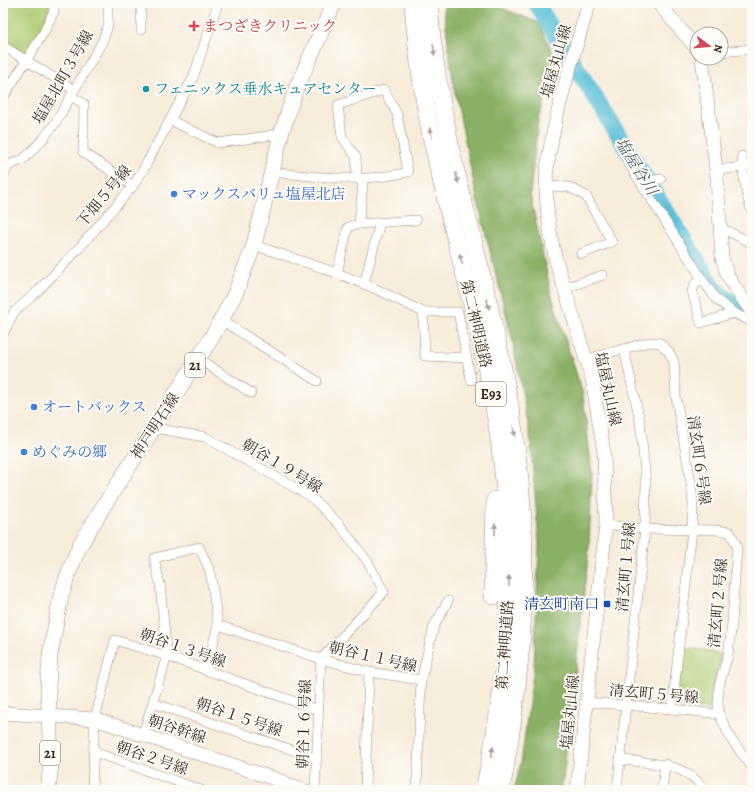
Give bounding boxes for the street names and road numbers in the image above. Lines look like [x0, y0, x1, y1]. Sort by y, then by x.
street label: 塩屋丸山線 [536, 22, 576, 100]
street label: 塩屋北町３号線 [28, 27, 98, 127]
street label: 下畑５号線 [72, 161, 136, 231]
street label: 第二神明道路 [456, 278, 496, 370]
street label: 塩屋丸山線 [590, 350, 626, 428]
road number: 21 [185, 353, 205, 377]
road number: E93 [476, 382, 506, 406]
street label: 神戸明石線 [126, 389, 184, 463]
street label: 清玄町６号線 [683, 414, 715, 506]
street label: 朝谷１９号線 [238, 434, 326, 498]
street label: 清玄町１号線 [612, 521, 640, 613]
street label: 清玄町２号線 [704, 557, 732, 649]
street label: 第二神明道路 [492, 599, 518, 691]
street label: 朝谷１３号線 [137, 624, 229, 672]
street label: 朝谷１１号線 [327, 637, 419, 677]
street label: 塩屋丸山線 [556, 674, 584, 750]
street label: 朝谷１６号線 [292, 679, 316, 769]
street label: 清玄町５号線 [608, 680, 700, 708]
street label: 朝谷１５号線 [193, 693, 285, 741]
street label: 朝谷幹線 [145, 710, 209, 748]
street label: 朝谷２号線 [113, 736, 191, 780]
road number: 21 [40, 741, 60, 765]

